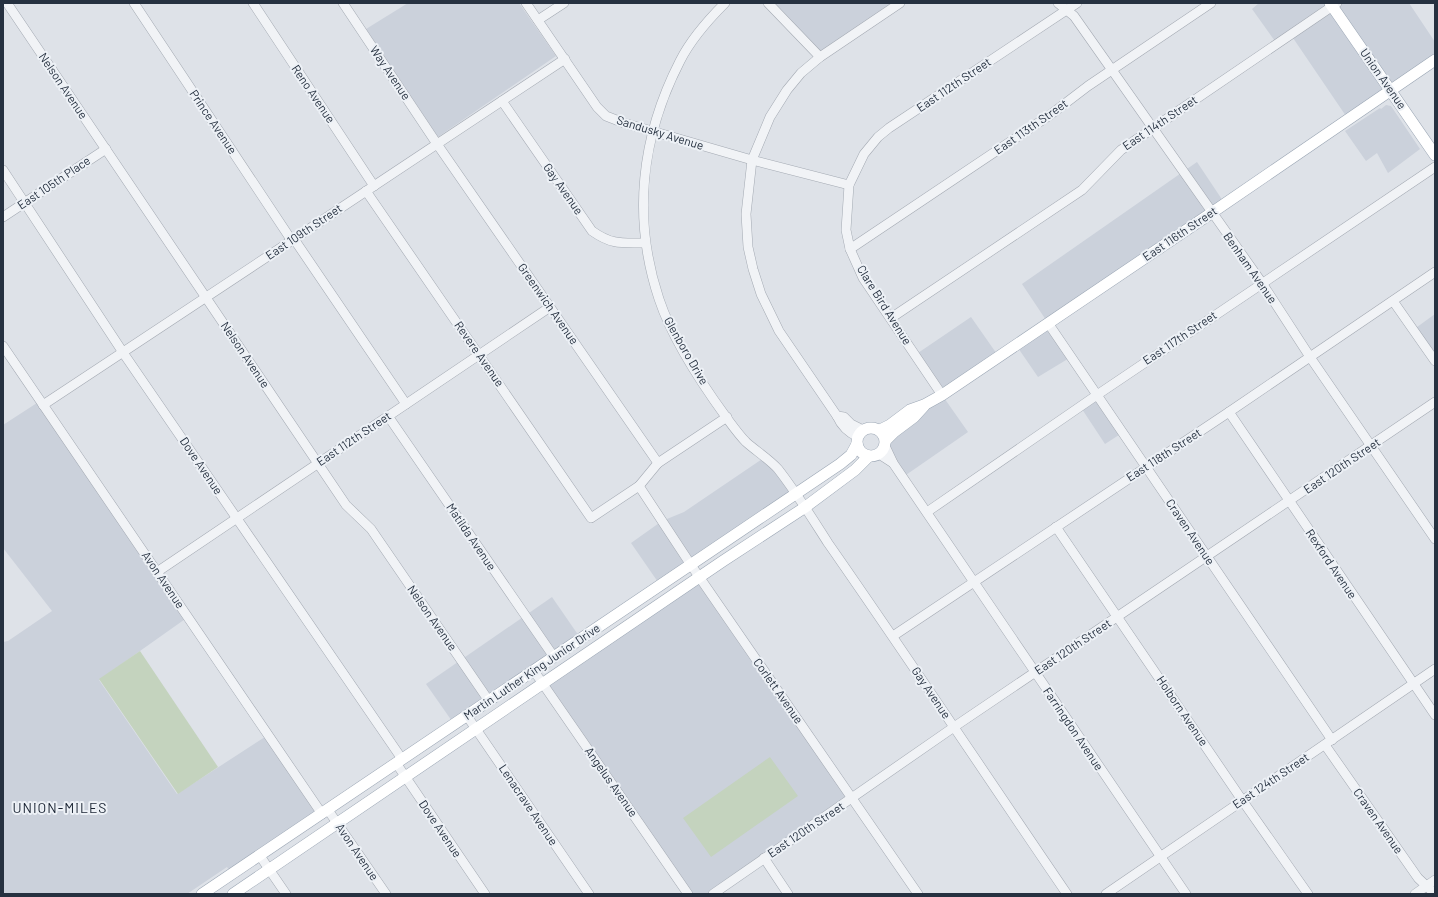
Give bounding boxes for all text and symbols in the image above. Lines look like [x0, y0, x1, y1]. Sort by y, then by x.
street label: Way Avenue [368, 43, 414, 102]
street label: Union Avenue [1358, 45, 1410, 111]
street label: Nelson Avenue [37, 50, 91, 121]
street label: East 112th Street [914, 54, 993, 114]
street label: Reno Avenue [289, 62, 338, 125]
street label: Prince Avenue [187, 87, 240, 156]
street label: East 114th Street [1119, 92, 1199, 152]
street label: East 113th Street [991, 96, 1070, 157]
street label: Sandusky Avenue [615, 112, 706, 152]
street label: East 105th Place [14, 153, 93, 212]
street label: Gay Avenue [541, 160, 587, 217]
street label: East 109th Street [263, 200, 344, 262]
street label: East 116th Street [1140, 203, 1219, 263]
street label: Benham Avenue [1221, 229, 1280, 306]
street label: Greenwich Avenue [516, 260, 582, 347]
street label: Clare Bird Avenue [855, 262, 915, 347]
street label: East 117th Street [1140, 307, 1219, 367]
street label: Glenboro Drive [662, 314, 712, 387]
street label: Revere Avenue [452, 318, 508, 389]
street label: Nelson Avenue [219, 319, 273, 390]
street label: East 112th Street [314, 408, 393, 468]
street label: East 118th Street [1123, 425, 1204, 484]
street label: Dove Avenue [178, 434, 226, 497]
street label: East 120th Street [1300, 434, 1382, 496]
street label: Craven Avenue [1164, 496, 1218, 567]
street label: Matilda Avenue [444, 500, 499, 573]
street label: Rexford Avenue [1303, 526, 1360, 601]
street label: Avon Avenue [140, 548, 188, 611]
street label: Nelson Avenue [405, 582, 461, 653]
street label: East 120th Street [1031, 615, 1113, 677]
street label: Martin Luther King Junior Drive [461, 620, 602, 722]
street label: Corlett Avenue [751, 655, 807, 726]
street label: Gay Avenue [909, 664, 954, 721]
street label: Holborn Avenue [1154, 673, 1211, 748]
street label: Farringdon Avenue [1041, 684, 1107, 773]
street label: Angelus Avenue [583, 744, 641, 819]
street label: East 124th Street [1230, 749, 1311, 811]
street label: Lenacrave Avenue [496, 761, 561, 848]
street label: Craven Avenue [1351, 785, 1407, 856]
street label: Dove Avenue [417, 797, 465, 860]
street label: East 120th Street [764, 798, 846, 860]
district label: UNION-MILES [12, 799, 108, 816]
street label: Avon Avenue [334, 820, 382, 883]

